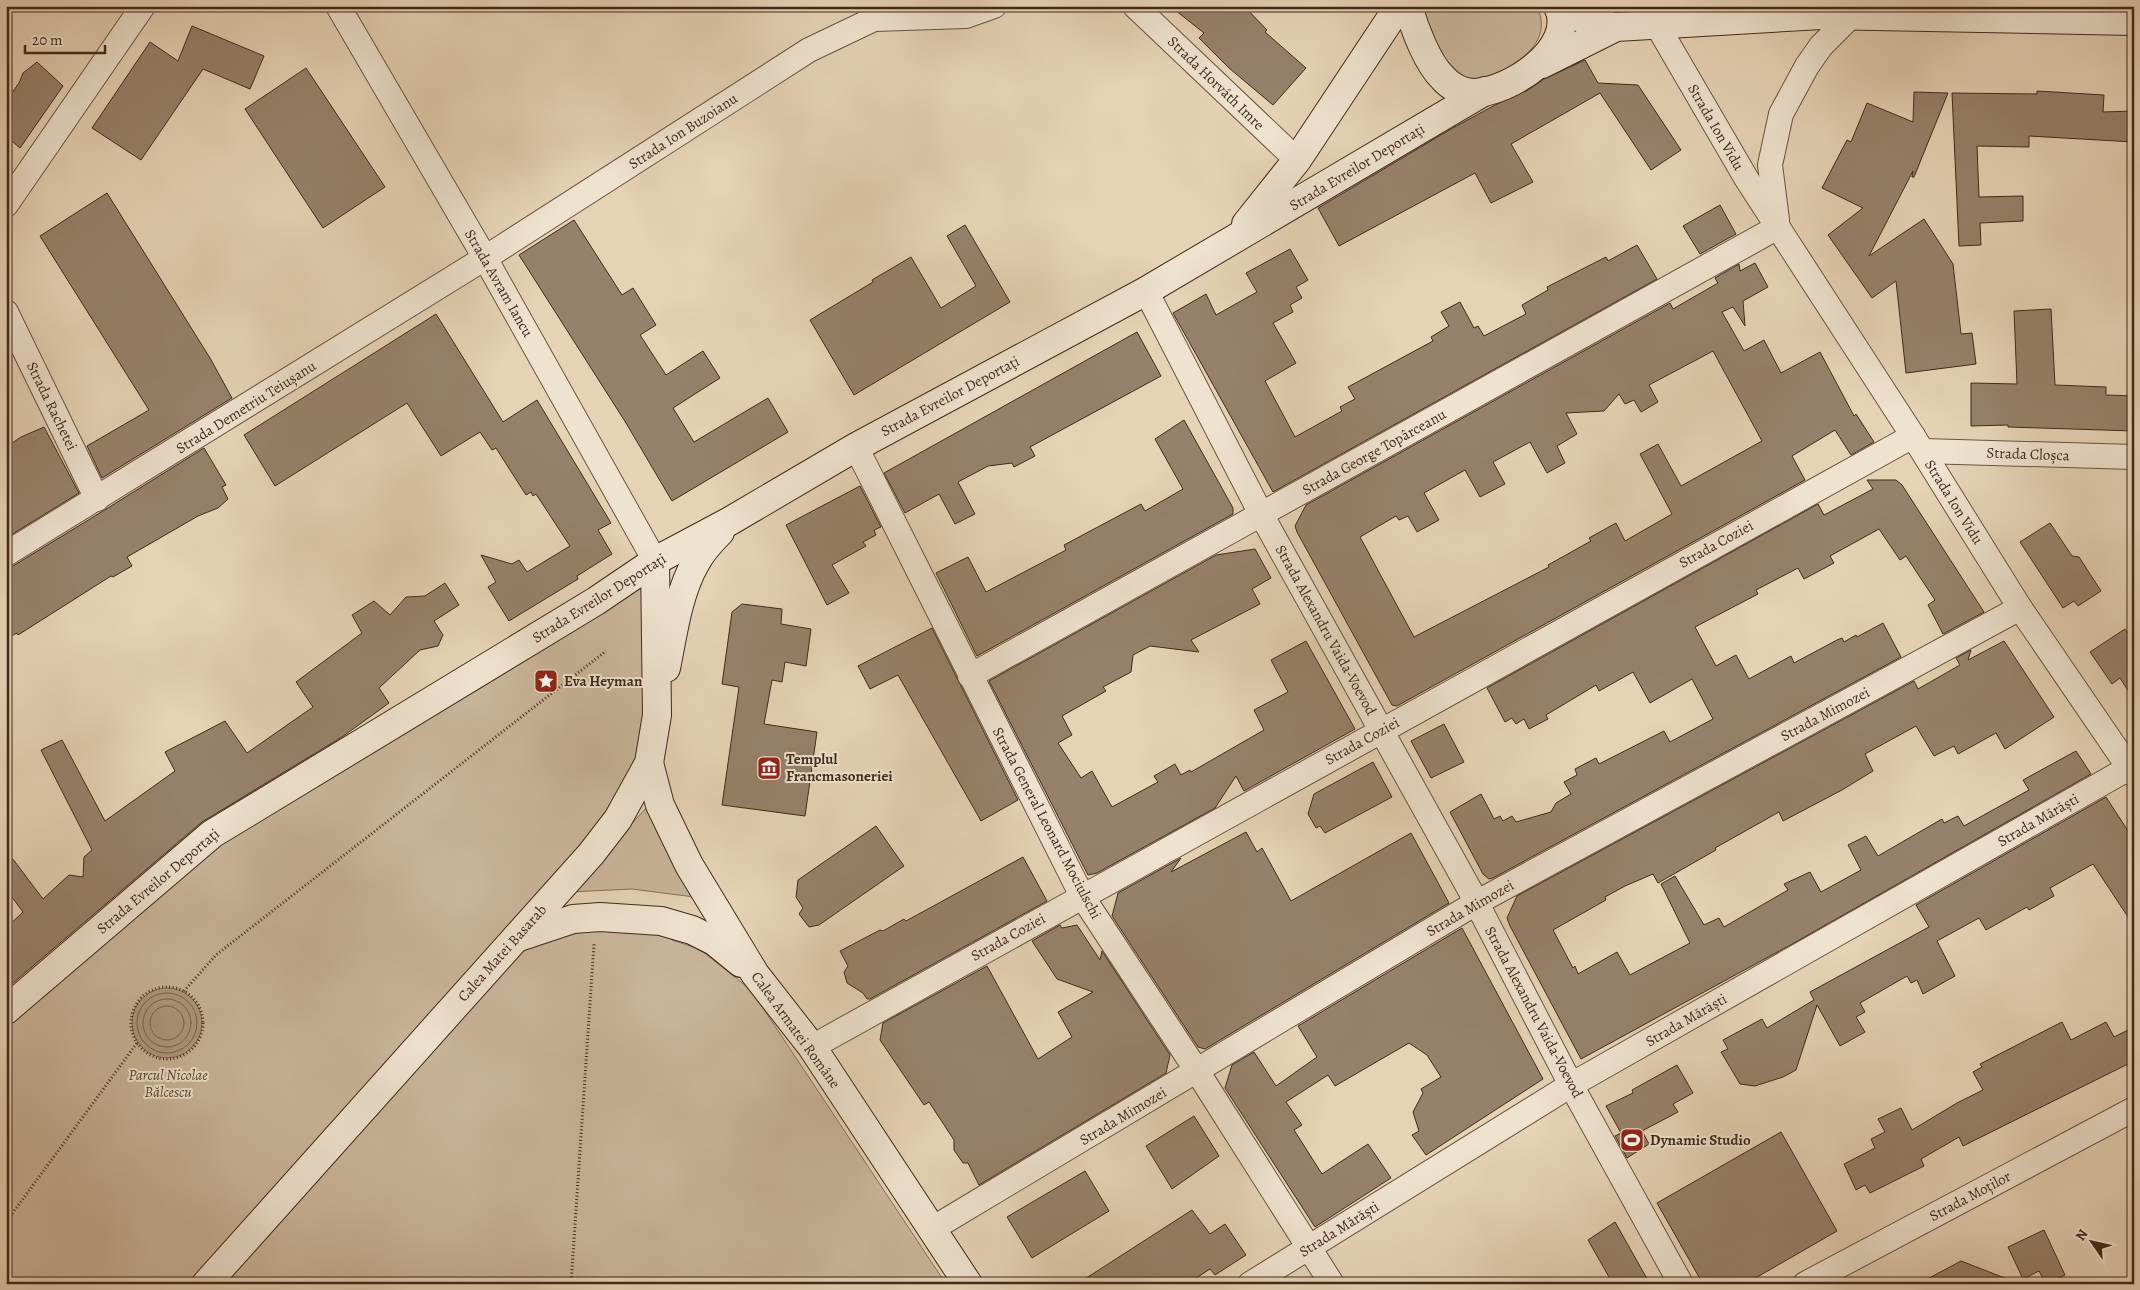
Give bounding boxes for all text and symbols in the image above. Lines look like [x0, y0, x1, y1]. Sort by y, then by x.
scale bar [25, 22, 105, 54]
text: 20 m [32, 30, 63, 50]
street label: Strada Horváth Imre [1163, 32, 1269, 135]
street label: Strada Ion Vidu [1683, 80, 1749, 174]
street label: Strada Ion Buzoianu [625, 88, 742, 174]
street label: Strada Evreilor Deportaţi [1286, 119, 1428, 215]
street label: Strada Avram Iancu [460, 225, 538, 341]
street label: Strada Evreilor Deportaţi [877, 351, 1023, 441]
street label: Strada Demetriu Teiușanu [172, 355, 321, 458]
street label: Strada Rachetei [22, 358, 82, 454]
street label: Strada George Topârceanu [1298, 404, 1450, 500]
street label: Strada Cloșca [1986, 443, 2070, 465]
street label: Strada Ion Vidu [1920, 456, 1988, 549]
street label: Strada Coziei [1675, 515, 1757, 573]
street label: Strada Alexandru Vaida-Voevod [1271, 541, 1382, 720]
street label: Strada Evreilor Deportaţi [528, 549, 670, 647]
place icon: Eva Heyman [533, 668, 559, 694]
place label: Eva Heyman [564, 671, 643, 691]
street label: Strada Mimozei [1777, 682, 1873, 746]
street label: Strada Coziei [1321, 712, 1403, 770]
street label: Strada General Leonard Mociulschi [988, 724, 1106, 922]
place label: Templul Francmasoneriei [786, 749, 893, 786]
museum icon: Templul Francmasoneriei [756, 755, 782, 781]
street label: Strada Mărăști [1994, 789, 2082, 851]
street label: Strada Evreilor Deportaţi [92, 824, 224, 938]
street label: Strada Mimozei [1423, 875, 1517, 941]
street label: Calea Matei Basarab [453, 900, 551, 1006]
street label: Strada Coziei [967, 908, 1049, 966]
street label: Strada Alexandru Vaida-Voevod [1480, 923, 1588, 1102]
street label: Calea Armatei Române [747, 968, 845, 1093]
street label: Strada Mărăști [1642, 989, 1730, 1051]
park label: Parcul Nicolae Bălcescu [128, 1065, 208, 1102]
street label: Strada Mimozei [1076, 1082, 1170, 1150]
sports icon: Dynamic Studio [1619, 1127, 1645, 1153]
place label: Dynamic Studio [1650, 1130, 1751, 1150]
street label: Strada Moților [1926, 1166, 2014, 1226]
street label: Strada Mărăști [1295, 1196, 1383, 1262]
north arrow [2068, 1218, 2118, 1268]
text: N [2071, 1225, 2092, 1245]

